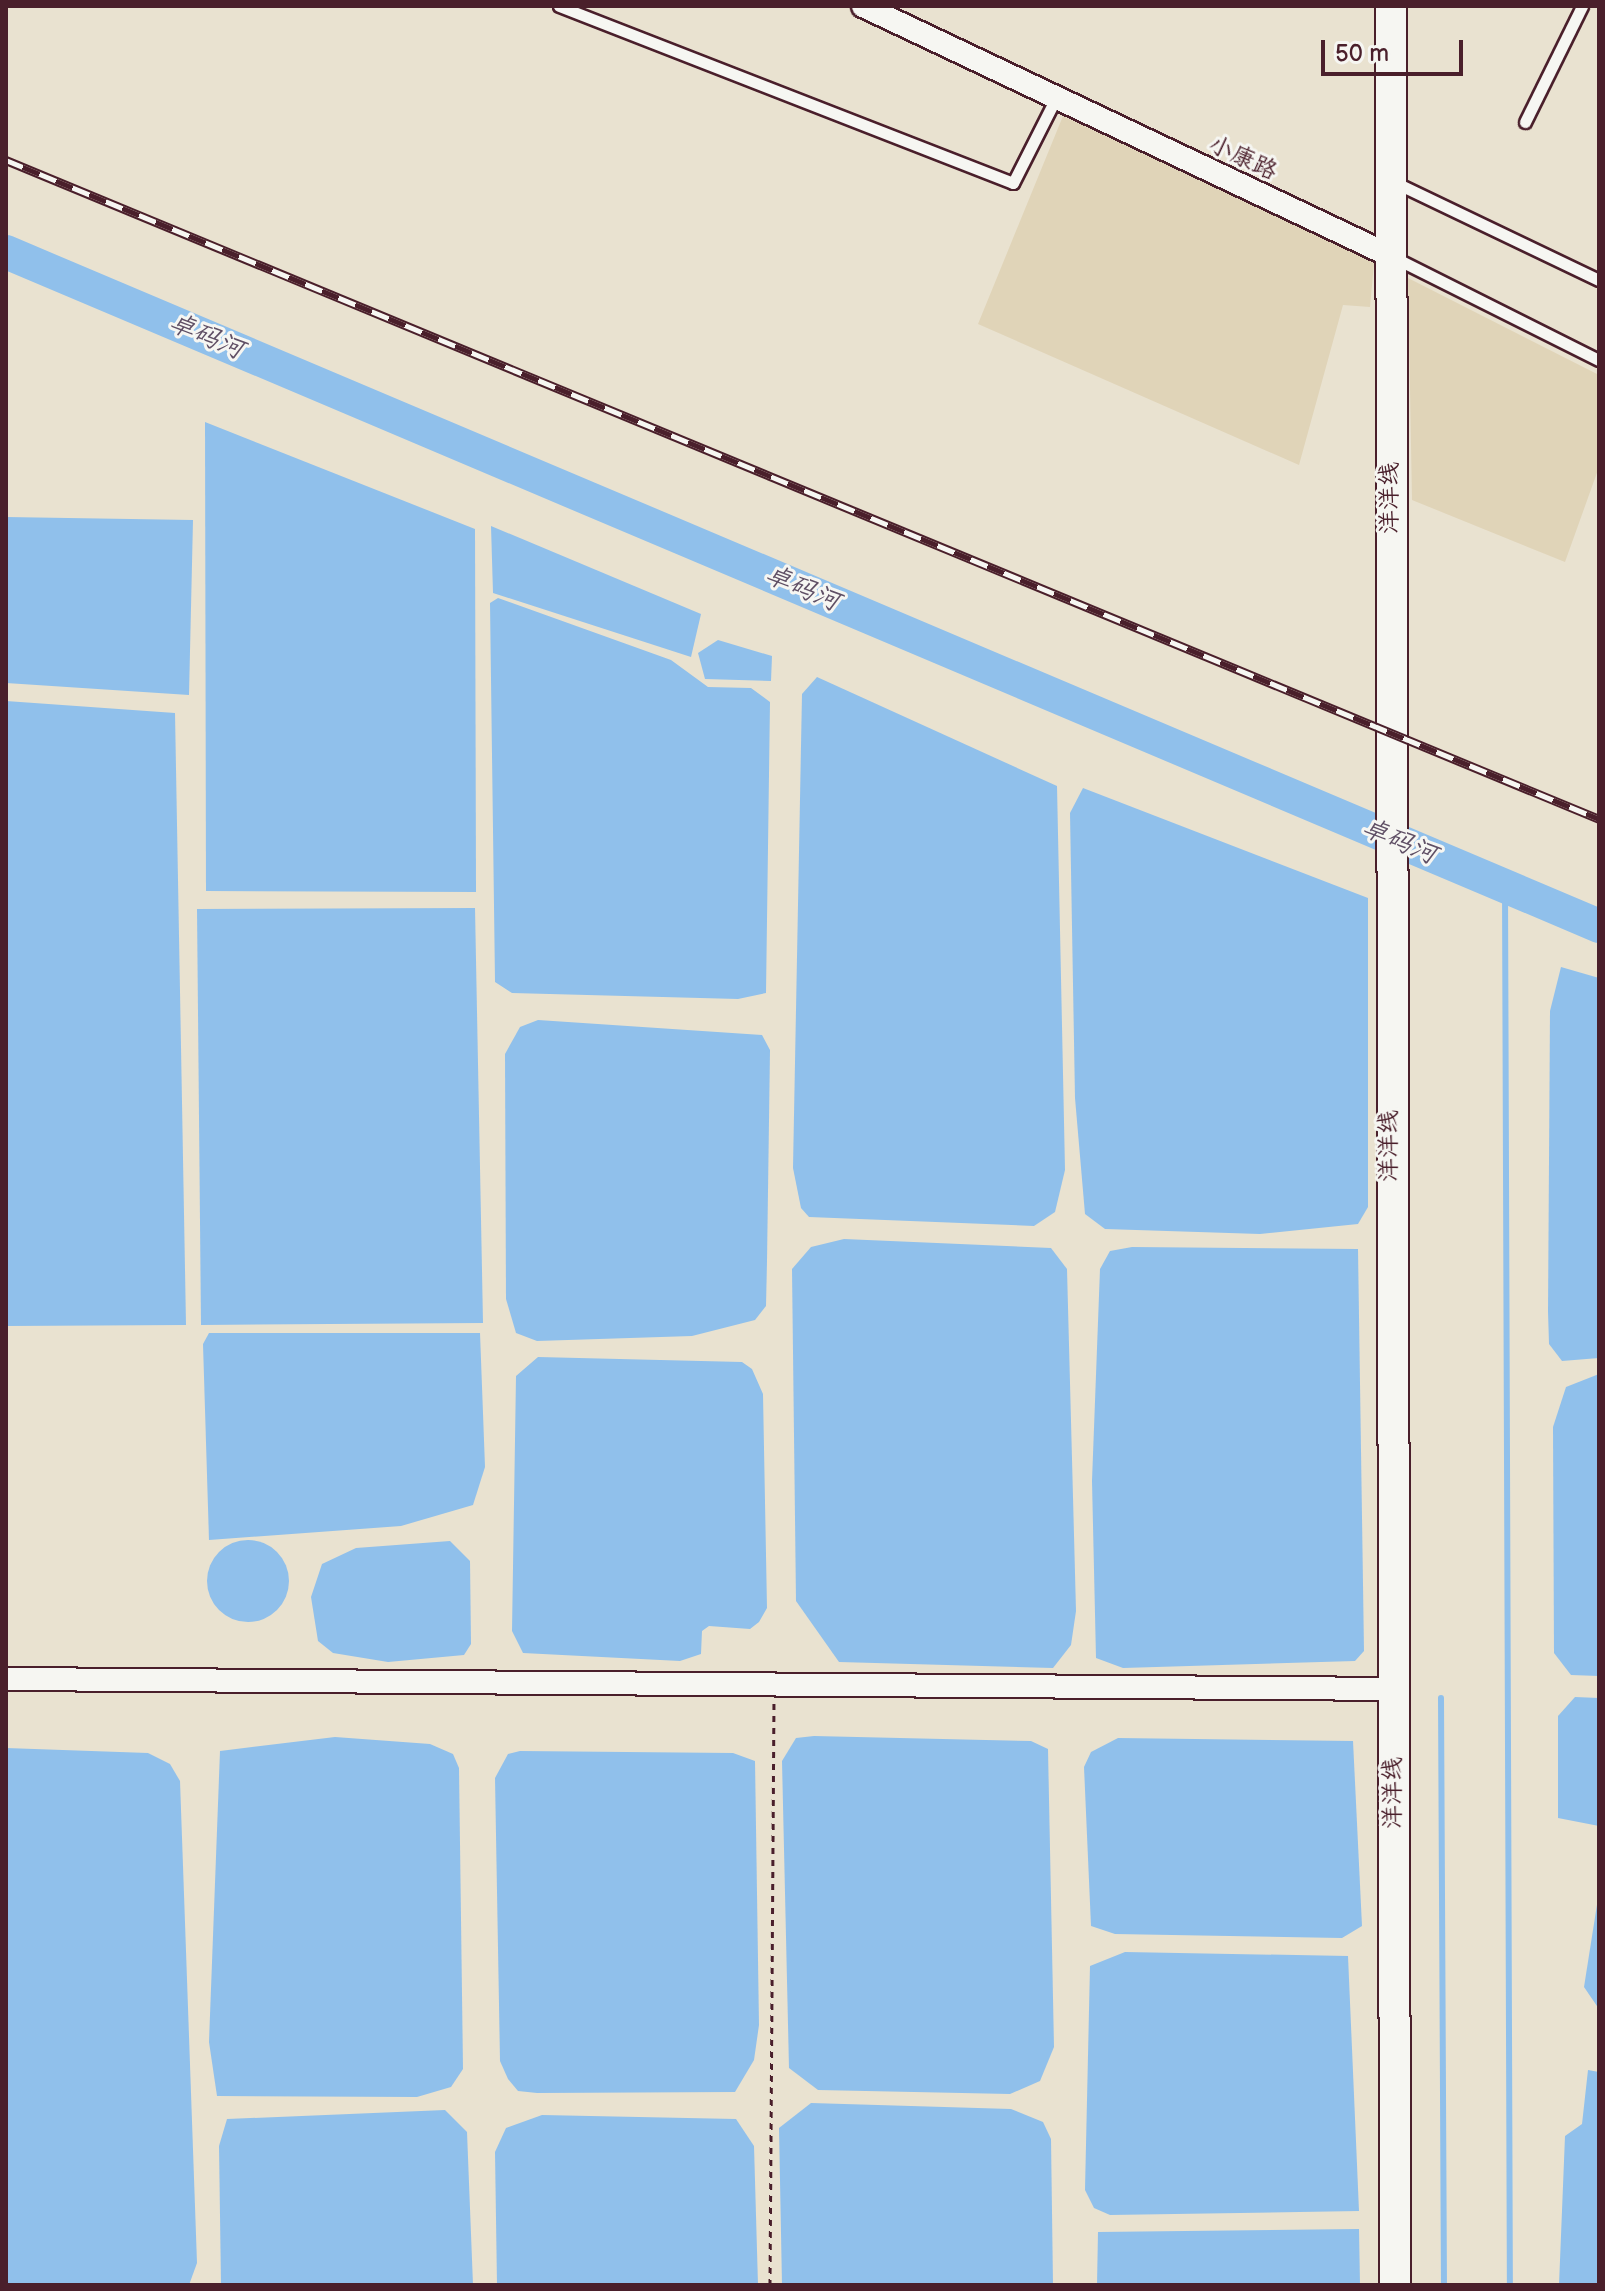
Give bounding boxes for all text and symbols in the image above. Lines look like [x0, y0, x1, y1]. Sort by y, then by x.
scale bar [1325, 24, 1467, 74]
text: 50 m [1335, 39, 1389, 68]
street label: 小康路 [1204, 130, 1282, 186]
water label: 卓码河 [164, 307, 248, 367]
street label: 洋洋线 [1376, 462, 1404, 534]
water label: 卓码河 [760, 559, 844, 619]
water label: 卓码河 [1357, 812, 1441, 872]
street label: 洋洋线 [1375, 1110, 1403, 1182]
street label: 洋洋线 [1379, 1757, 1407, 1829]

